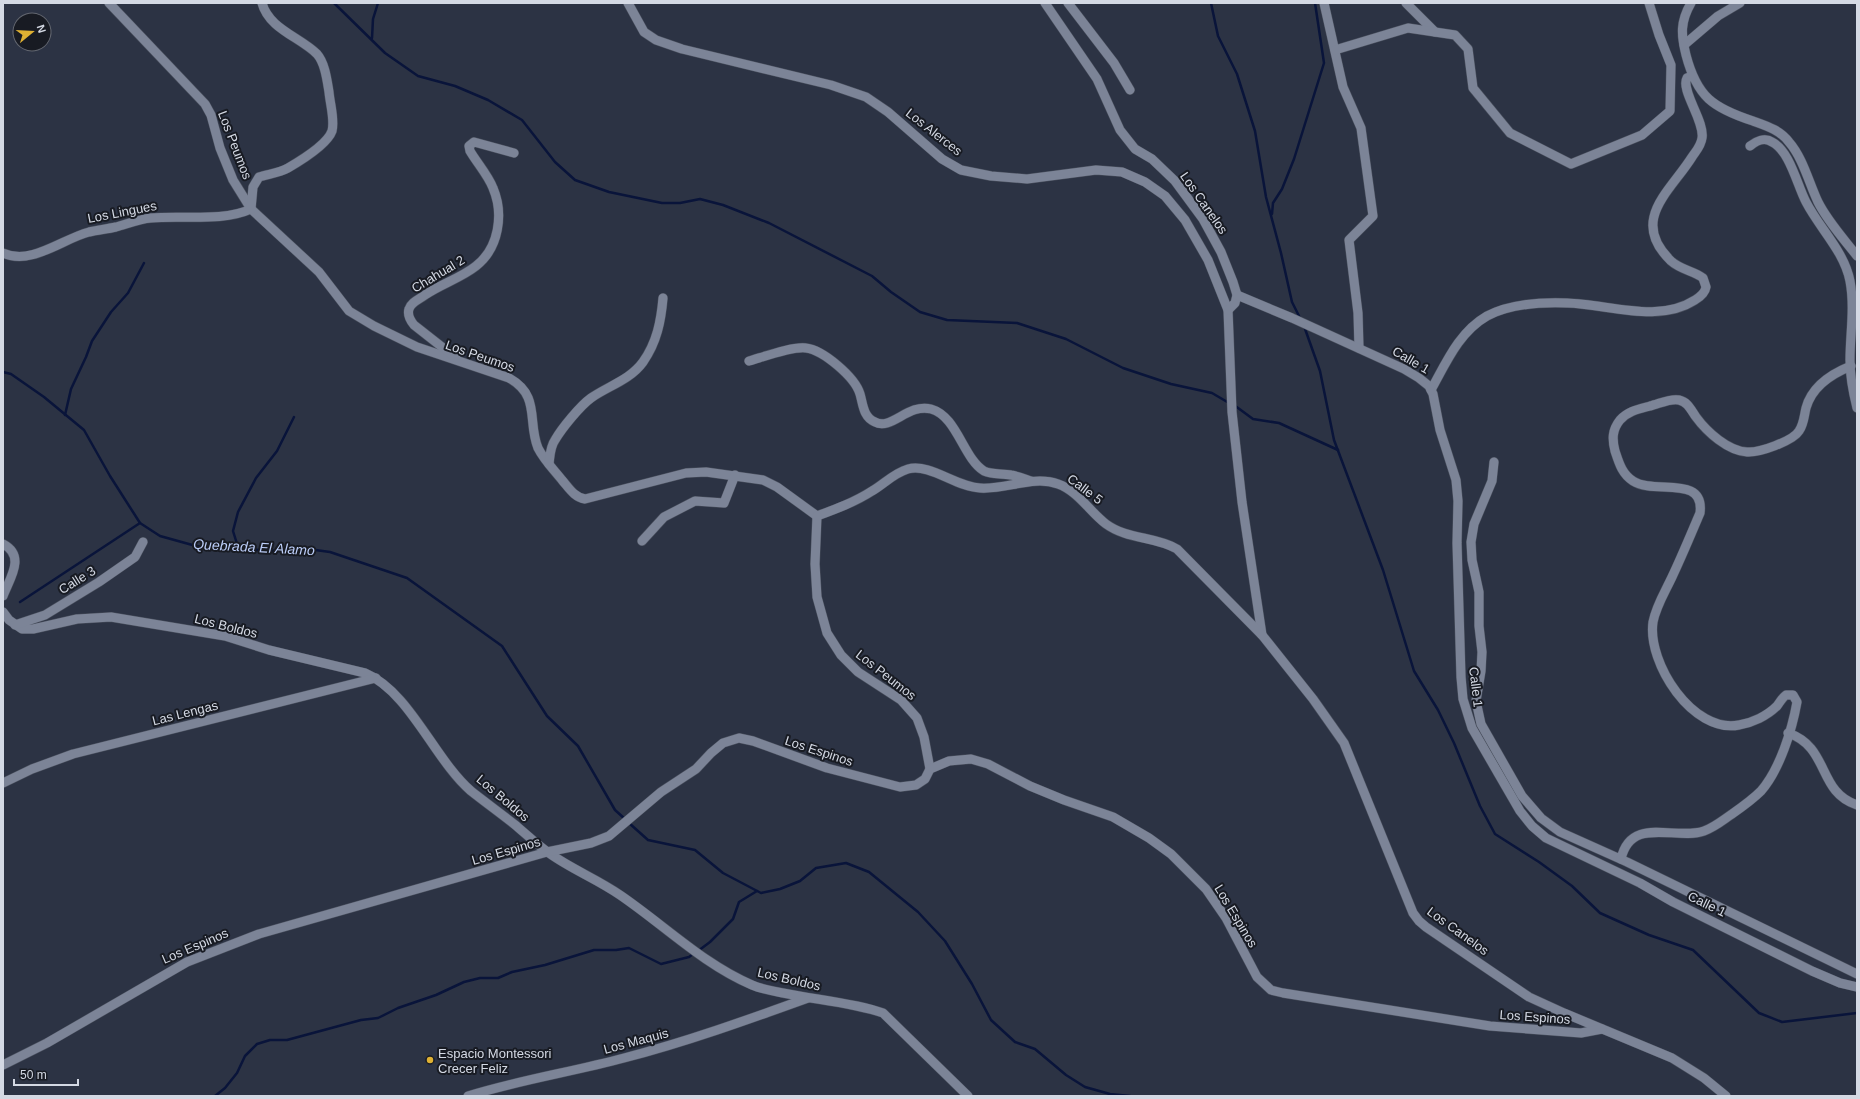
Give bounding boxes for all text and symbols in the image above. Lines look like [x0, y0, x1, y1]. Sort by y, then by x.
north arrow [12, 12, 52, 52]
text: N [35, 23, 48, 35]
street label: Los Alerces [903, 105, 965, 159]
street label: Los Peumos [215, 109, 255, 182]
street label: Los Canelos [1177, 169, 1231, 237]
street label: Los Lingues [86, 198, 158, 226]
street label: Chahual 2 [409, 252, 467, 296]
street label: Los Peumos [443, 337, 517, 375]
street label: Calle 1 [1390, 343, 1432, 377]
street label: Calle 5 [1064, 471, 1106, 507]
water label: Quebrada El Alamo [193, 536, 315, 558]
street label: Calle 3 [56, 563, 98, 597]
street label: Los Boldos [193, 611, 260, 641]
street label: Los Peumos [853, 647, 919, 703]
street label: Calle 1 [1466, 666, 1486, 708]
street label: Las Lengas [151, 697, 220, 728]
street label: Los Espinos [783, 733, 855, 769]
street label: Los Boldos [474, 772, 533, 825]
street label: Los Espinos [470, 834, 543, 868]
street label: Los Espinos [1211, 882, 1261, 951]
street label: Calle 1 [1686, 888, 1728, 920]
street label: Los Canelos [1424, 904, 1492, 959]
street label: Los Espinos [159, 925, 231, 967]
street label: Los Boldos [756, 964, 823, 994]
street label: Los Espinos [1499, 1007, 1571, 1027]
street label: Los Maquis [602, 1025, 671, 1057]
place label: Espacio Montessori Crecer Feliz [438, 1046, 552, 1076]
marker: Espacio Montessori Crecer Feliz [425, 1055, 435, 1065]
scale bar [14, 1061, 78, 1087]
text: 50 m [20, 1068, 47, 1082]

